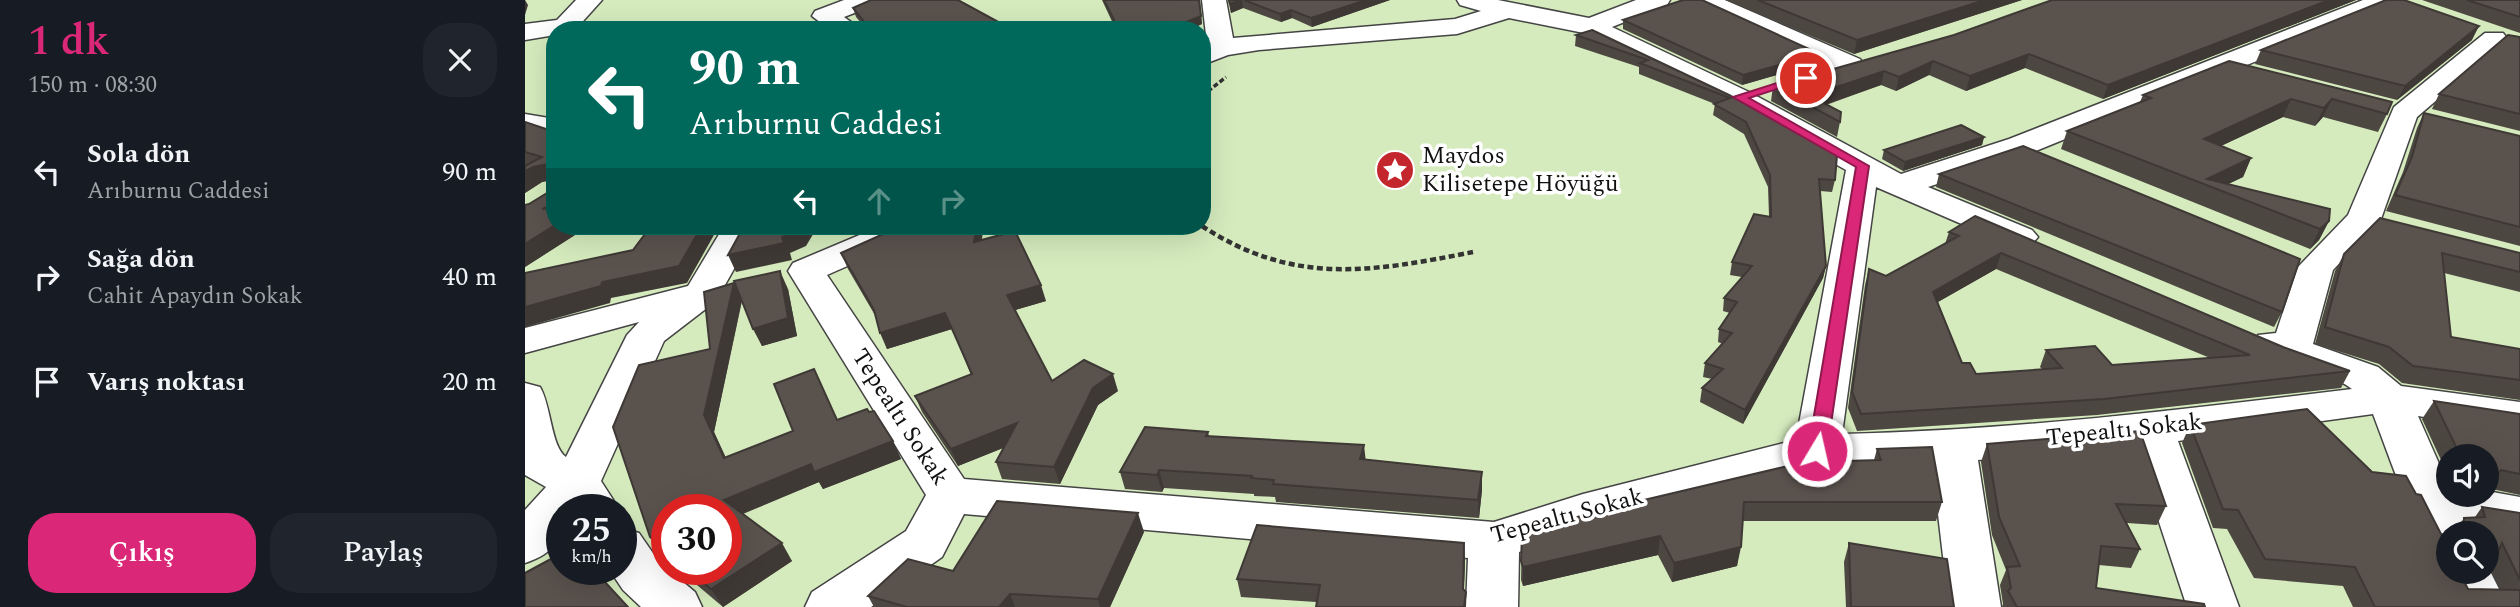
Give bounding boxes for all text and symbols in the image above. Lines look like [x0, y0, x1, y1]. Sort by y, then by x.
text: 1 dk [28, 10, 110, 73]
button: close [423, 23, 497, 97]
text: 90 m [689, 32, 800, 107]
pin [1776, 48, 1836, 108]
icon: left [574, 49, 665, 140]
icon: arrive [1787, 59, 1825, 97]
text: 150 m · 08:30 [28, 68, 157, 103]
text: Arıburnu Caddesi [689, 100, 943, 149]
text: Sola dön [87, 134, 190, 174]
place label: Maydos Kilisetepe Höyüğü [1422, 138, 1619, 202]
place icon: Maydos Kilisetepe Höyüğü [1374, 149, 1416, 191]
text: 90 m [442, 152, 497, 192]
icon: left [28, 153, 66, 191]
text: Arıburnu Caddesi [87, 174, 269, 209]
icon: left [787, 182, 825, 220]
icon: ahead [860, 182, 898, 220]
icon: right [933, 182, 971, 220]
text: Sağa dön [87, 239, 195, 279]
text: 40 m [442, 257, 497, 297]
icon: right [28, 258, 66, 296]
text: Cahit Apaydın Sokak [87, 279, 303, 314]
street label: Tepealtı Sokak [842, 341, 958, 493]
text: Varış noktası [87, 362, 245, 402]
text: 20 m [442, 362, 497, 402]
icon: arrive [28, 363, 66, 401]
street label: Tepealtı Sokak [2044, 404, 2204, 456]
position arrow [1780, 414, 1854, 488]
map controls [2436, 444, 2499, 584]
button: sound [2436, 444, 2499, 507]
street label: Tepealtı Sokak [1487, 478, 1647, 554]
speed limit sign: 30 [651, 494, 742, 585]
text: 25 [572, 504, 611, 557]
button: Çıkış [28, 513, 256, 593]
button: Paylaş [270, 513, 497, 593]
button: search [2436, 521, 2499, 584]
text: km/h [571, 543, 612, 570]

